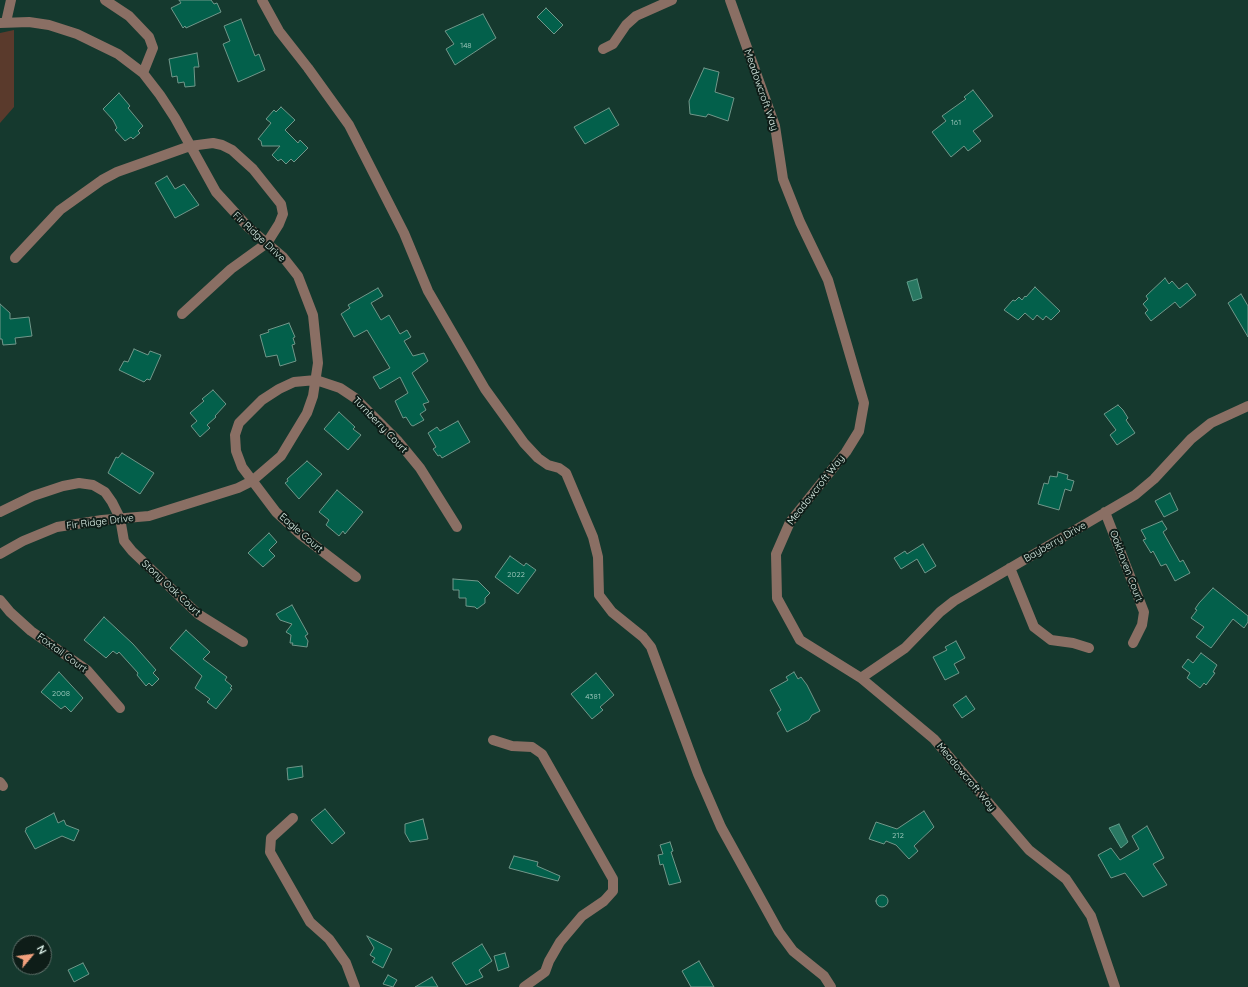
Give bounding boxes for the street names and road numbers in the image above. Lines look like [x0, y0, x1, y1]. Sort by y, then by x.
street label: Meadowcroft Way [741, 48, 781, 132]
street label: Fir Ridge Drive [230, 210, 288, 264]
street label: Turnberry Court [350, 394, 410, 456]
street label: Meadowcroft Way [785, 453, 847, 527]
street label: Eagle Court [277, 511, 325, 555]
street label: Fir Ridge Drive [66, 512, 134, 532]
street label: Bayberry Drive [1022, 519, 1088, 565]
street label: Oakhaven Court [1107, 529, 1145, 603]
street label: Stony Oak Court [139, 558, 203, 618]
street label: Foxtail Court [35, 631, 89, 675]
street label: Meadowcroft Way [934, 740, 998, 814]

